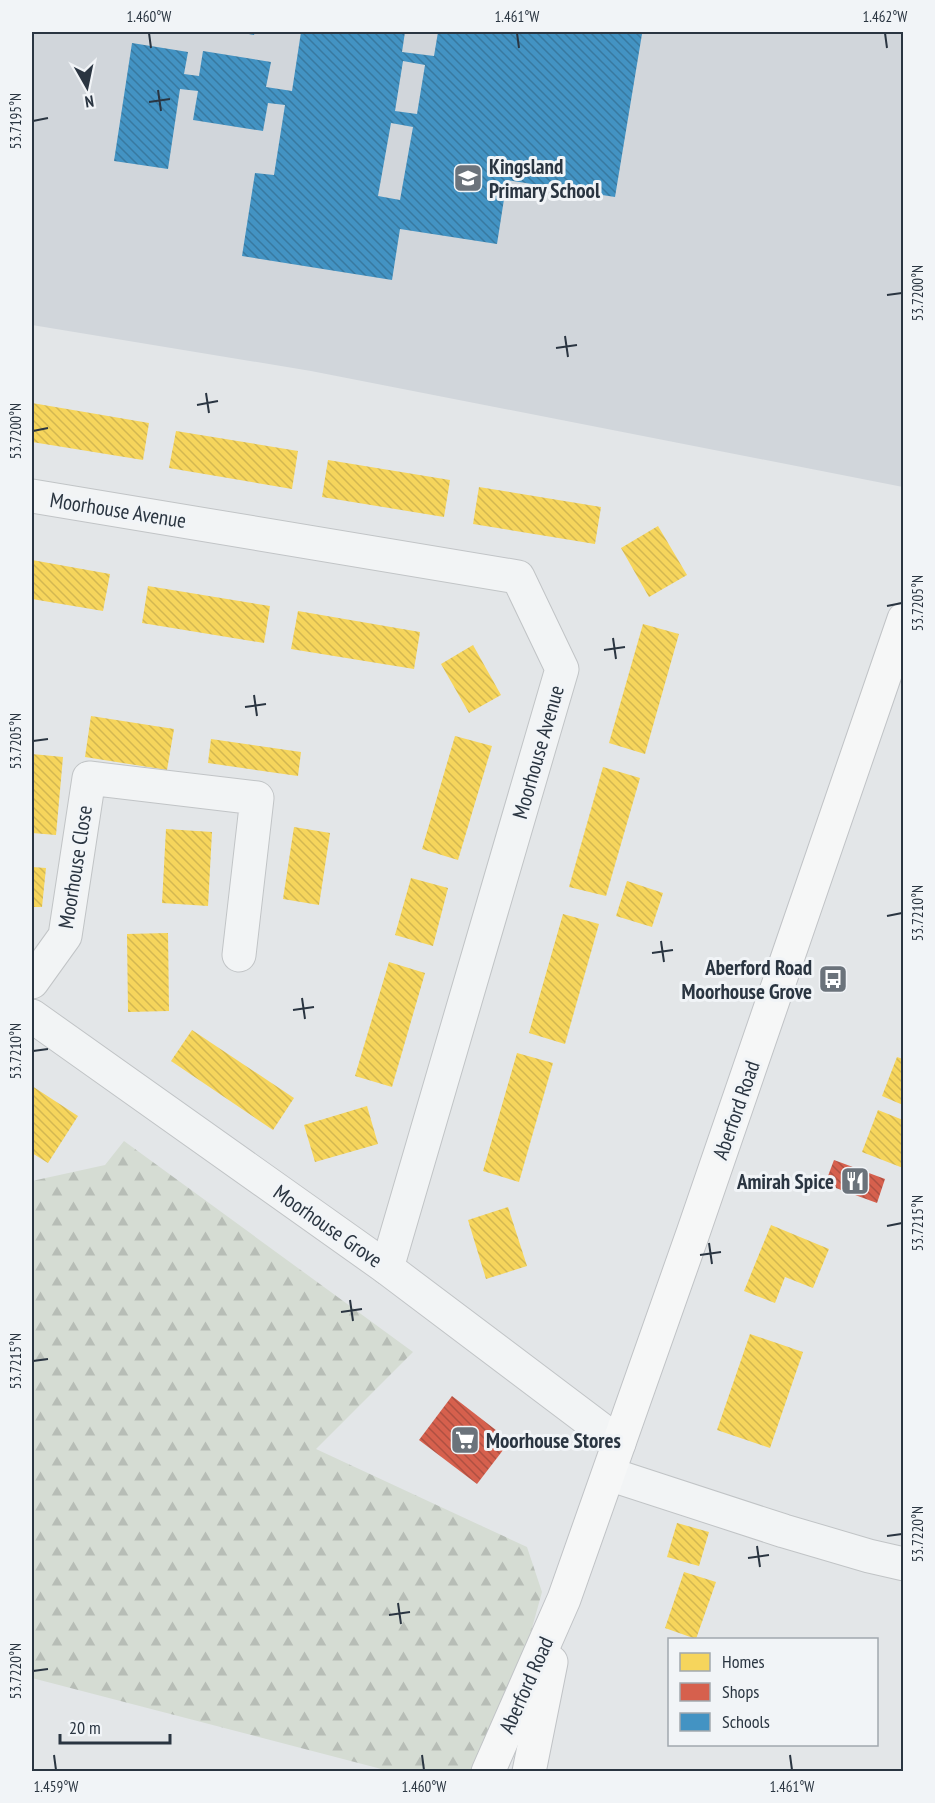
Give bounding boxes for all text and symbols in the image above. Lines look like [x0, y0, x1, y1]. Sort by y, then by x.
text: 1.460°W [127, 7, 171, 26]
text: 1.461°W [495, 7, 539, 26]
text: 1.462°W [863, 7, 907, 26]
north arrow [57, 57, 117, 117]
text: N [84, 91, 95, 112]
text: 53.7195°N [6, 93, 25, 149]
place label: Kingsland Primary School [489, 153, 601, 204]
school or university icon: Kingsland Primary School [452, 162, 484, 194]
text: 53.7200°N [908, 265, 927, 321]
text: 53.7200°N [6, 403, 25, 459]
street label: Moorhouse Avenue [48, 486, 188, 534]
text: 53.7205°N [908, 575, 927, 631]
street label: Moorhouse Avenue [506, 682, 570, 822]
text: 53.7205°N [6, 713, 25, 769]
street label: Moorhouse Close [52, 804, 98, 930]
text: 53.7210°N [908, 885, 927, 941]
place label: Aberford Road Moorhouse Grove [682, 954, 812, 1005]
bus stop icon: Aberford Road Moorhouse Grove [817, 963, 849, 995]
text: 53.7210°N [6, 1023, 25, 1079]
street label: Aberford Road [706, 1057, 766, 1163]
restaurant icon: Amirah Spice [839, 1165, 871, 1197]
place label: Amirah Spice [736, 1168, 834, 1195]
street label: Moorhouse Grove [268, 1179, 388, 1273]
text: 53.7215°N [908, 1195, 927, 1251]
text: 53.7215°N [6, 1333, 25, 1389]
supermarket icon: Moorhouse Stores [449, 1424, 481, 1456]
place label: Moorhouse Stores [486, 1427, 621, 1454]
text: 53.7220°N [908, 1506, 927, 1562]
street label: Aberford Road [493, 1633, 559, 1737]
legend [668, 1638, 878, 1746]
text: 53.7220°N [6, 1643, 25, 1699]
text: Homes [722, 1650, 765, 1673]
text: Shops [722, 1680, 759, 1703]
scale bar [60, 1707, 170, 1745]
text: Schools [722, 1710, 770, 1733]
text: 20 m [69, 1716, 101, 1739]
text: 1.459°W [34, 1777, 78, 1796]
text: 1.460°W [402, 1777, 446, 1796]
text: 1.461°W [770, 1777, 814, 1796]

